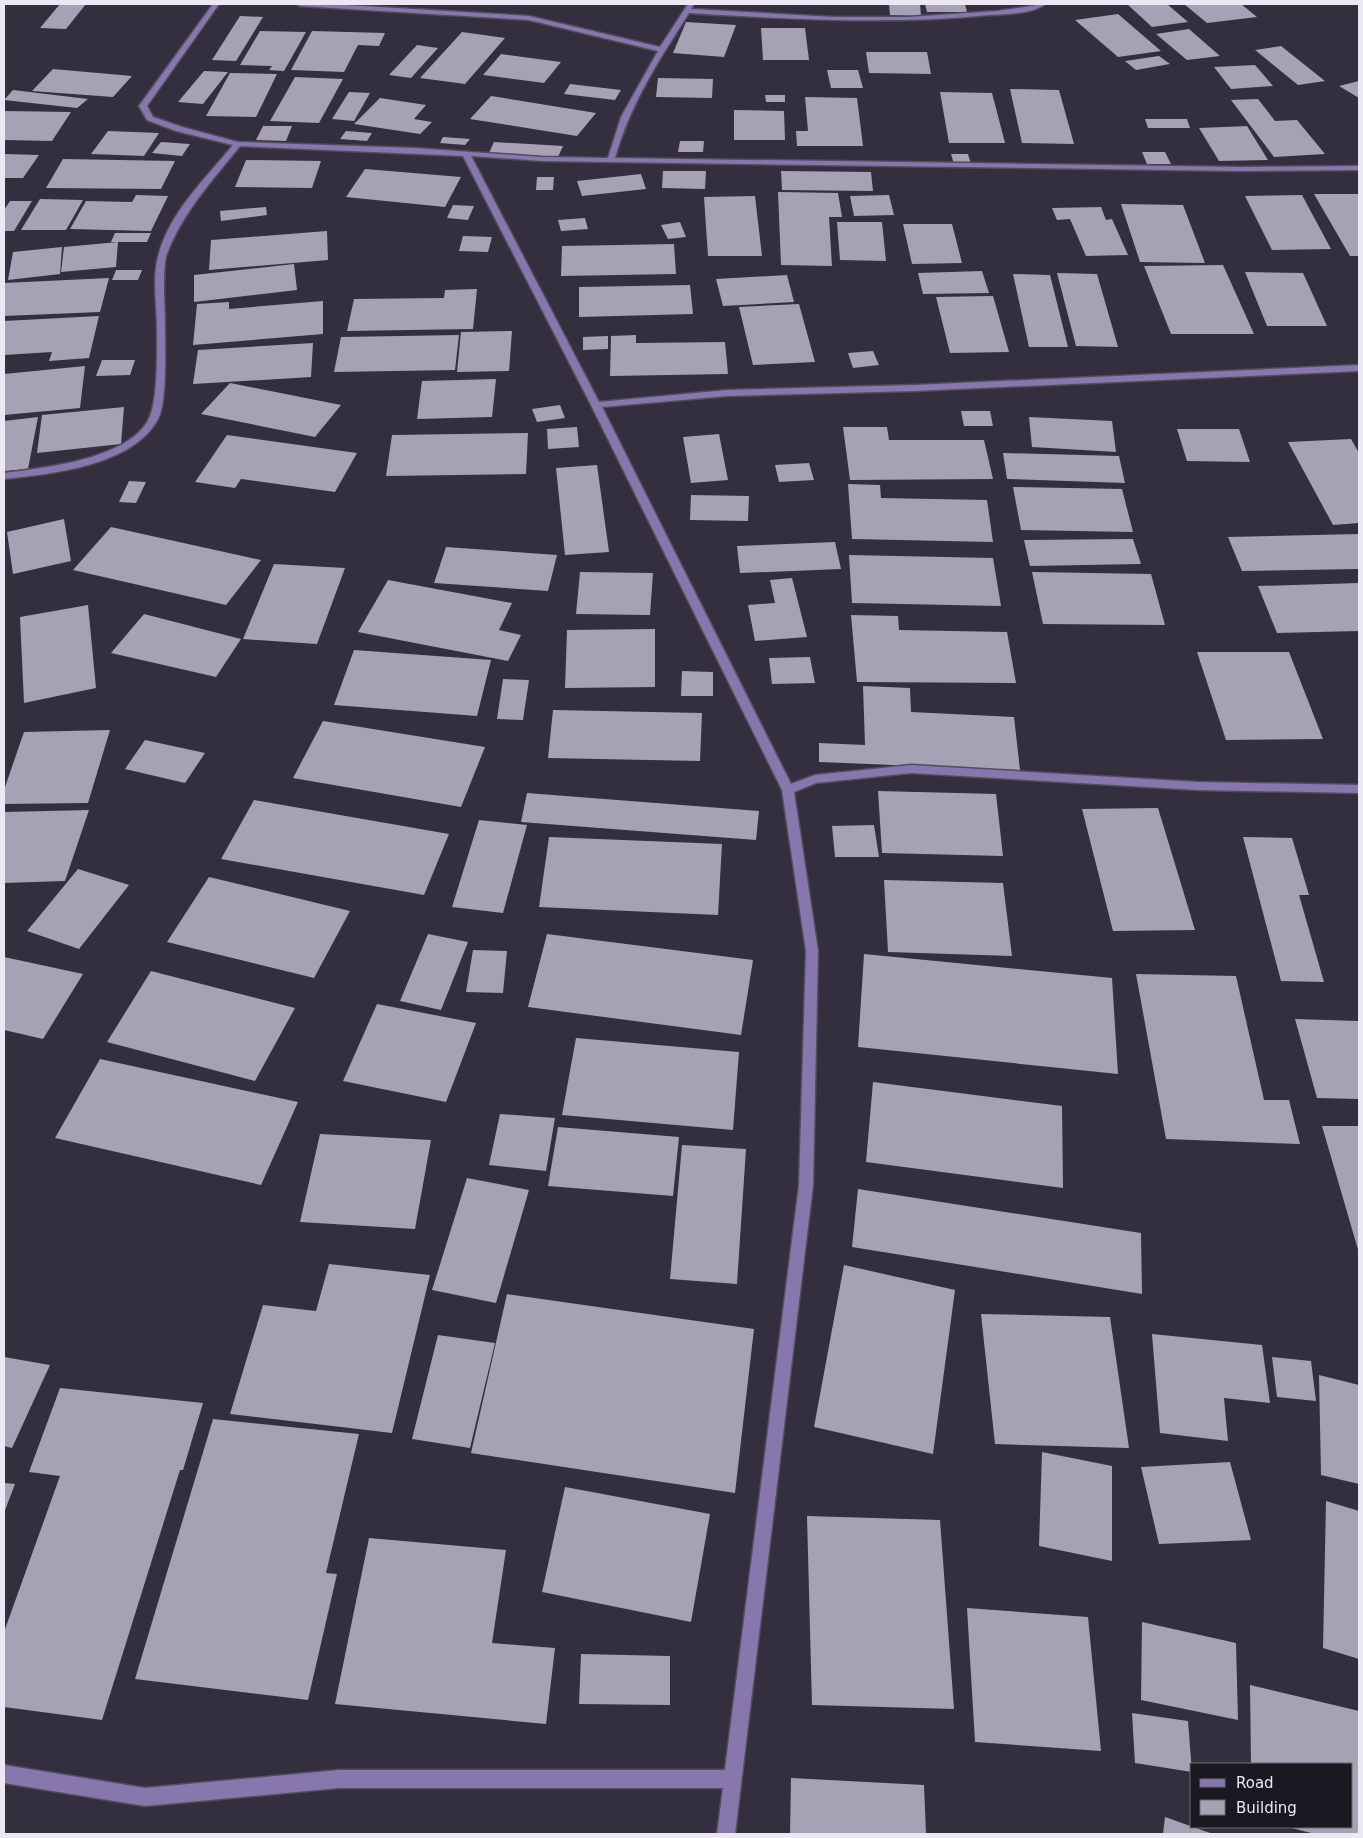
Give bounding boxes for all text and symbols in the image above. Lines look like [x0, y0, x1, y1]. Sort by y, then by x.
legend [1190, 1763, 1353, 1828]
text: Road [1236, 1774, 1274, 1792]
text: Building [1236, 1799, 1297, 1817]

